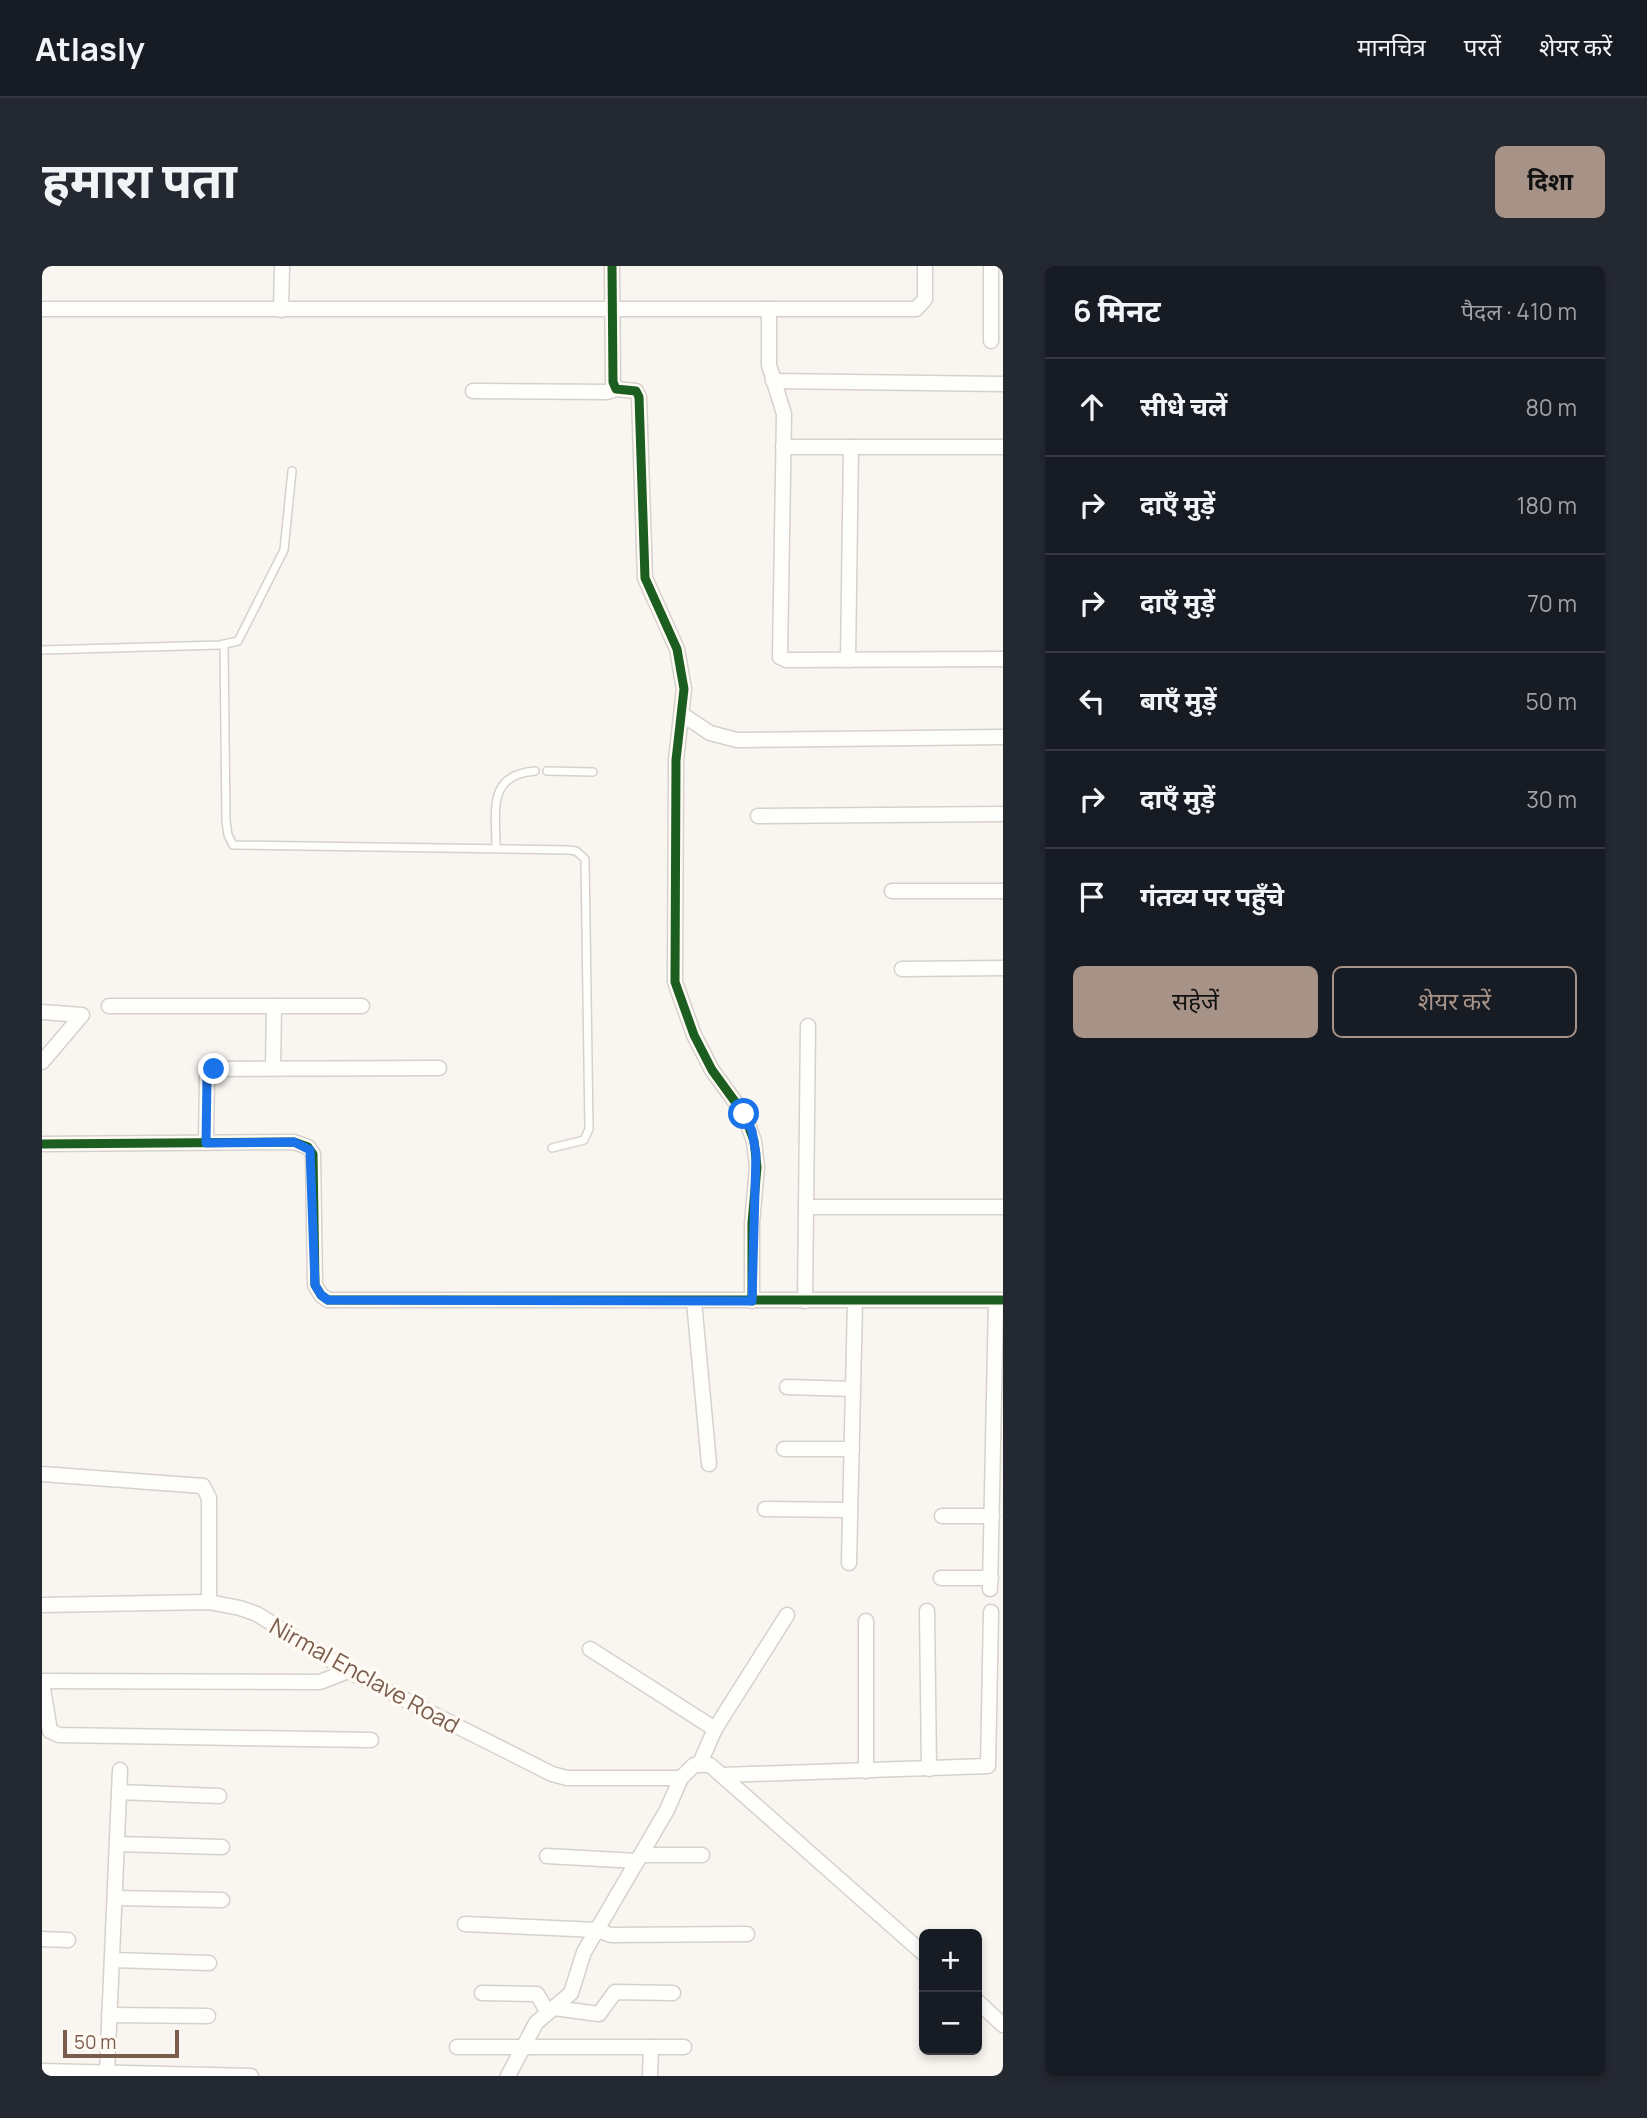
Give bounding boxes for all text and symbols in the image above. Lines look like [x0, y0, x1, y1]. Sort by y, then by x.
text: Atlasly [35, 26, 145, 71]
text: मानचित्र [1357, 30, 1426, 63]
text: परतें [1464, 30, 1501, 63]
text: शेयर करें [1539, 30, 1612, 63]
text: हमारा पता [42, 146, 237, 213]
button: दिशा [1495, 146, 1605, 218]
text: 6 मिनट [1073, 290, 1161, 331]
text: पैदल · 410 m [1461, 295, 1577, 327]
icon: ahead [1073, 388, 1111, 426]
text: सीधे चलें [1140, 388, 1227, 424]
text: 80 m [1526, 391, 1577, 423]
icon: right [1073, 486, 1111, 524]
text: दाएँ मुड़ें [1140, 486, 1215, 522]
text: 180 m [1517, 489, 1577, 521]
icon: right [1073, 584, 1111, 622]
text: दाएँ मुड़ें [1140, 584, 1215, 620]
text: 70 m [1527, 587, 1577, 619]
icon: left [1073, 682, 1111, 720]
text: बाएँ मुड़ें [1140, 682, 1217, 718]
text: 50 m [1526, 685, 1577, 717]
icon: right [1073, 780, 1111, 818]
text: दाएँ मुड़ें [1140, 780, 1215, 816]
text: 30 m [1526, 783, 1577, 815]
icon: arrive [1073, 878, 1111, 916]
text: गंतव्य पर पहुँचे [1140, 878, 1284, 914]
button: सहेजें [1073, 966, 1318, 1038]
button: शेयर करें [1332, 966, 1577, 1038]
route end [198, 1053, 229, 1084]
route start [728, 1098, 759, 1129]
street label: Nirmal Enclave Road [264, 1610, 466, 1740]
map controls [919, 1929, 982, 2055]
button: + [919, 1929, 982, 1992]
button: − [919, 1992, 982, 2055]
scale bar [63, 2027, 178, 2059]
text: 50 m [74, 2029, 116, 2055]

